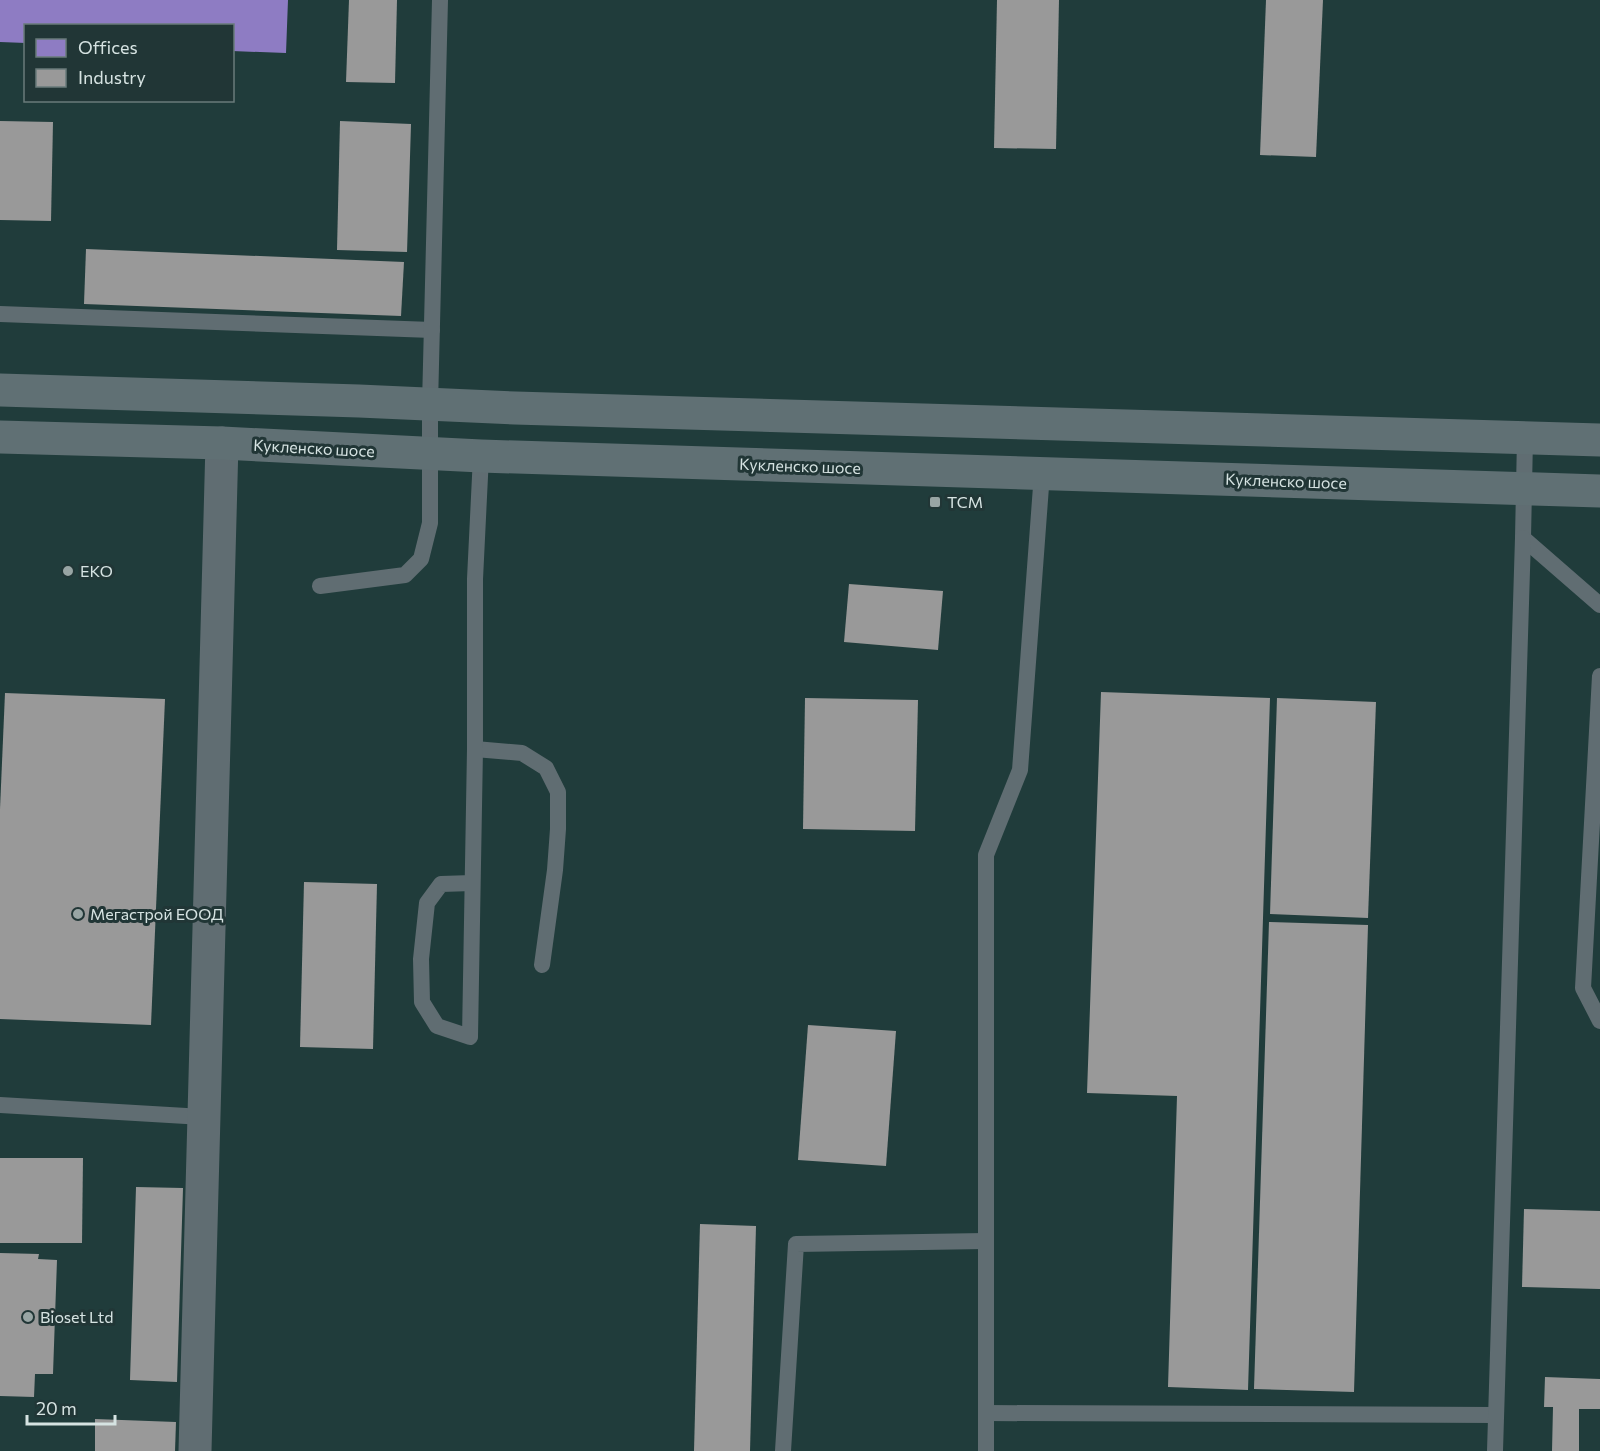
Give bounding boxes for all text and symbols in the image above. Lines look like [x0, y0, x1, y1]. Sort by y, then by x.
legend [24, 24, 234, 102]
text: Offices [78, 36, 138, 58]
text: Industry [78, 66, 146, 88]
street label: Кукленско шосе [253, 435, 375, 460]
street label: Кукленско шосе [739, 454, 861, 477]
street label: Кукленско шосе [1225, 469, 1347, 492]
place label: ТСМ [947, 492, 983, 511]
marker: ТСМ [928, 495, 942, 509]
place label: EKO [80, 561, 113, 580]
marker: EKO [61, 564, 75, 578]
place label: Мегастрой ЕООД [90, 904, 224, 923]
marker: Мегастрой ЕООД [71, 907, 85, 921]
place label: Bioset Ltd [40, 1307, 113, 1326]
marker: Bioset Ltd [21, 1310, 35, 1324]
scale bar [27, 1388, 116, 1426]
text: 20 m [36, 1397, 77, 1419]

